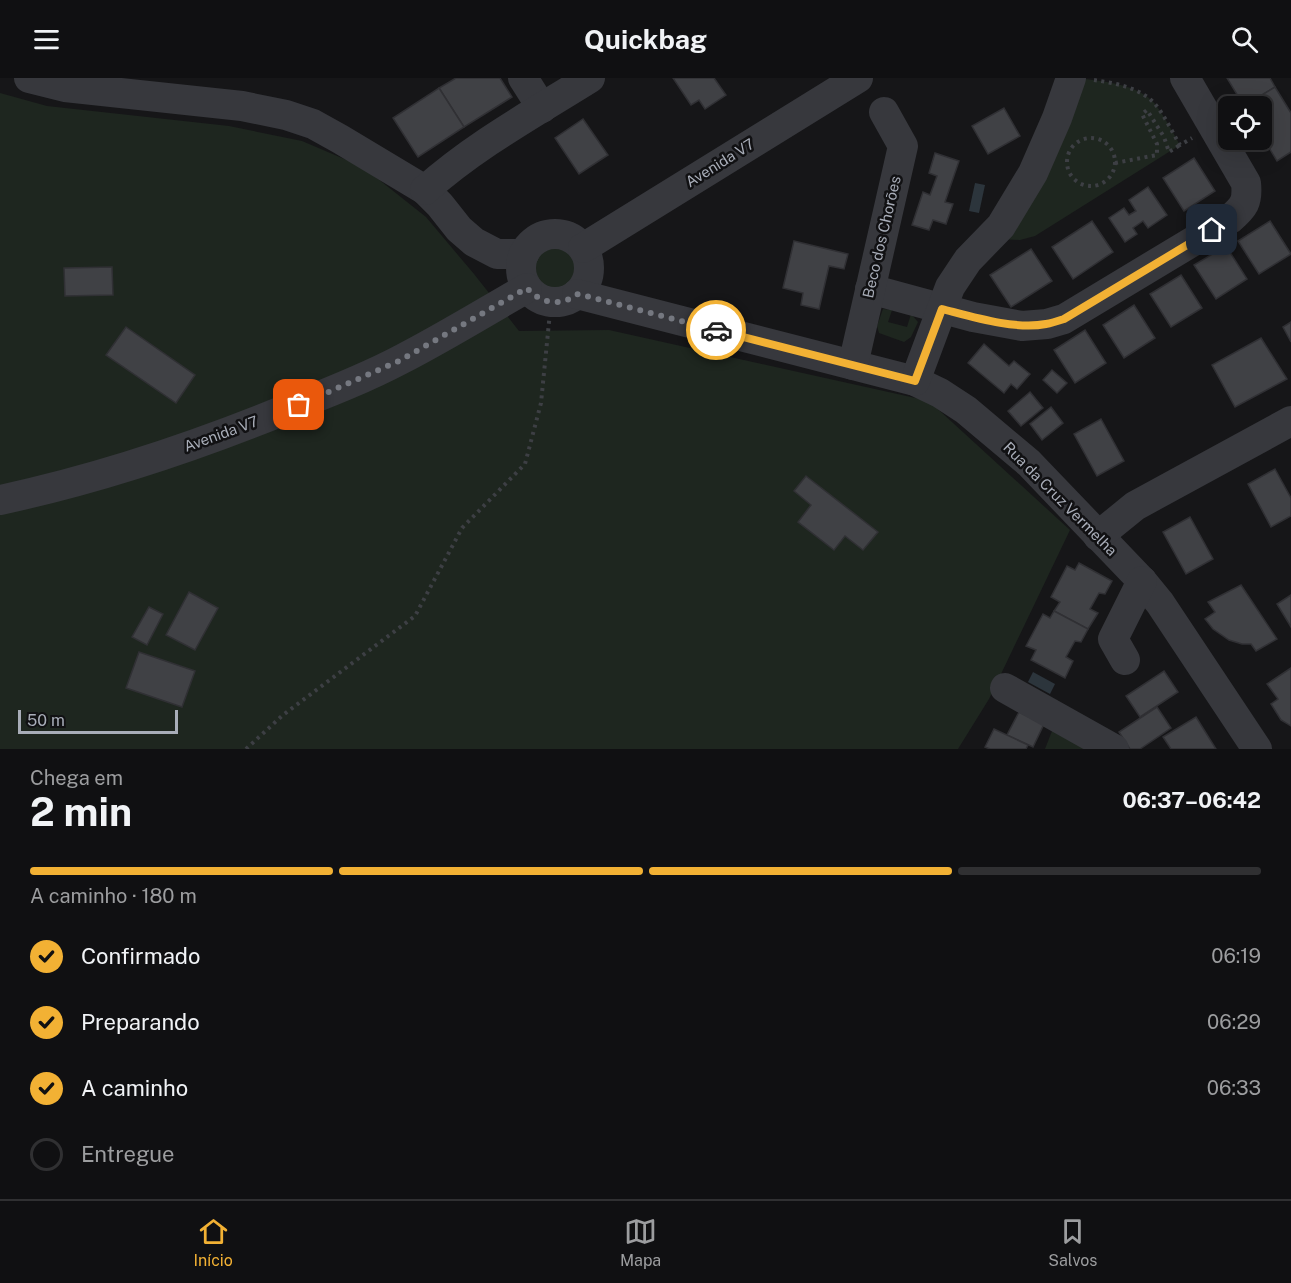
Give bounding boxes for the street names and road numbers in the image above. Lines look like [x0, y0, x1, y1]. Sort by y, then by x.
street label: Avenida V7 [682, 135, 757, 190]
street label: Beco dos Chorões [859, 174, 904, 300]
street label: Avenida V7 [181, 412, 260, 455]
street label: Rua da Cruz Vermelha [1000, 438, 1121, 559]

